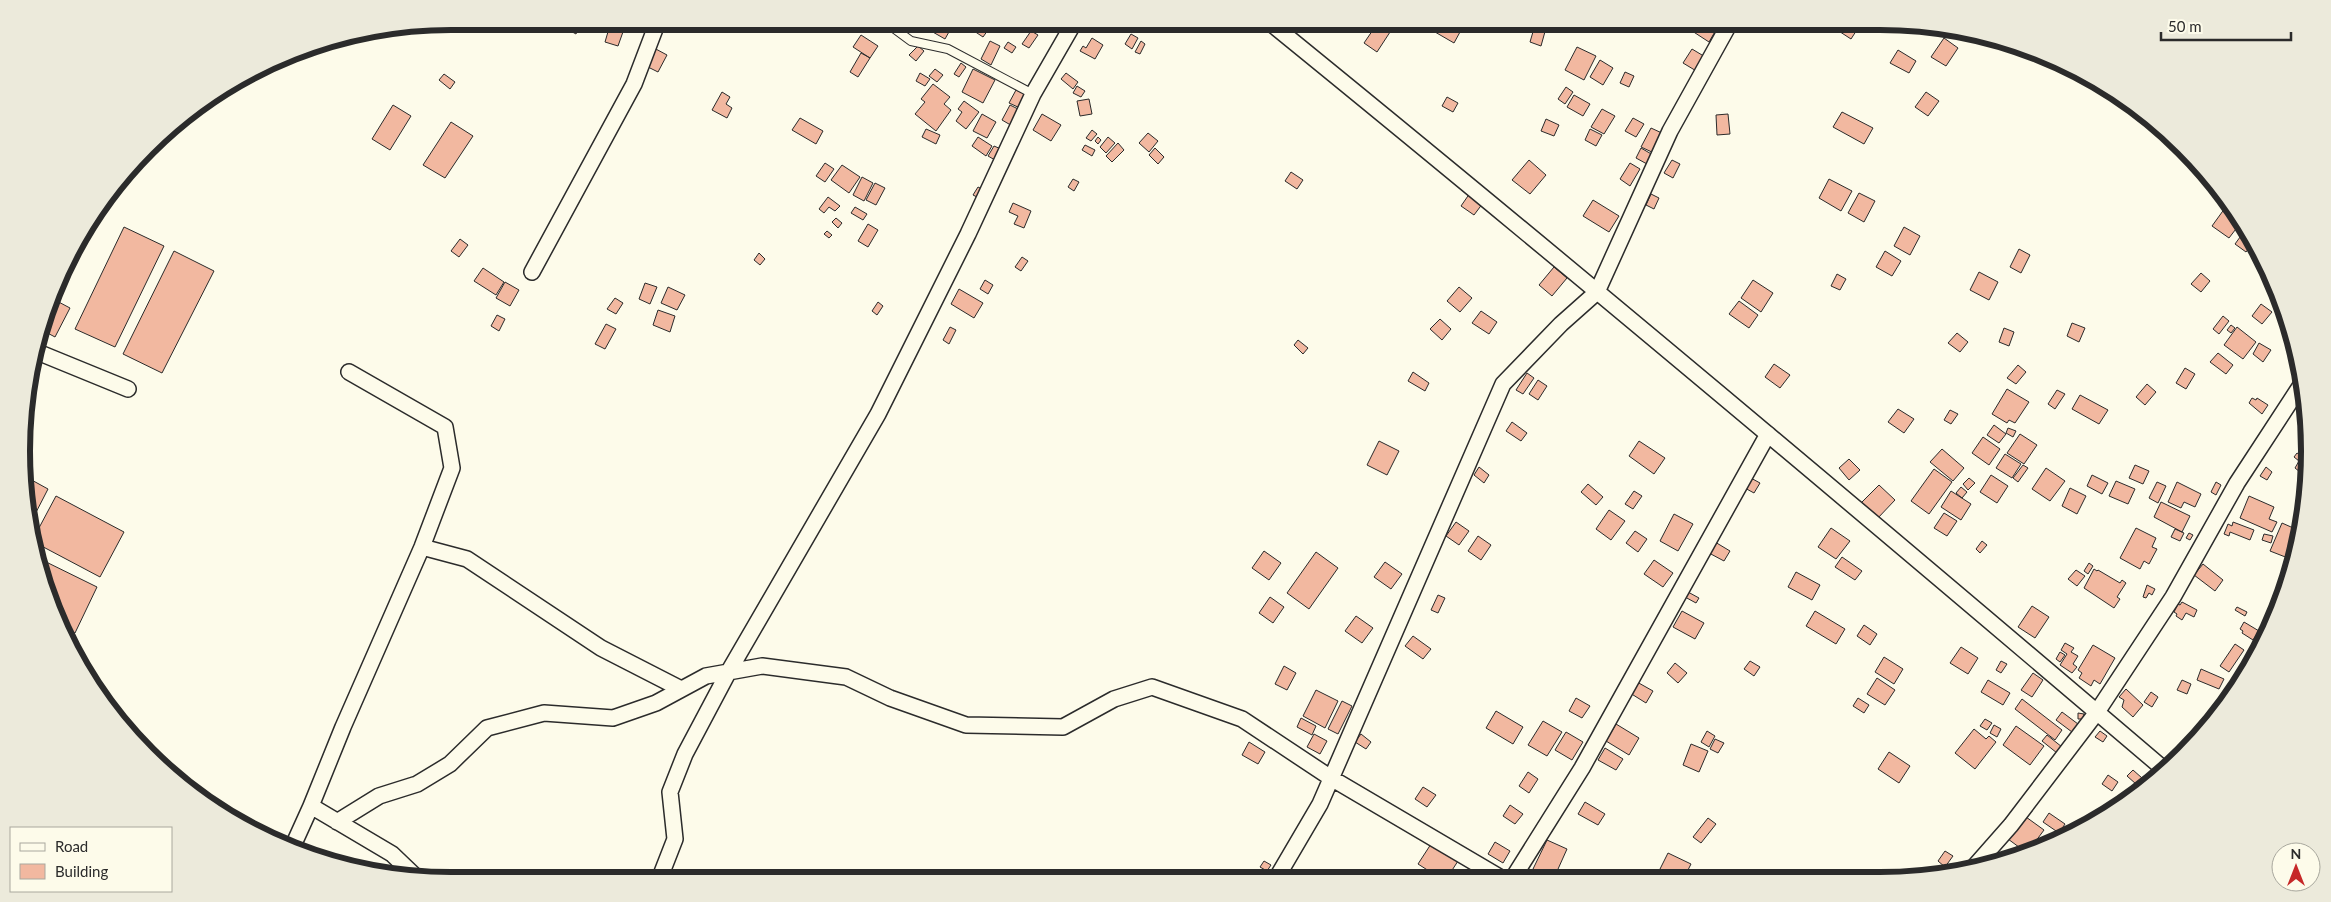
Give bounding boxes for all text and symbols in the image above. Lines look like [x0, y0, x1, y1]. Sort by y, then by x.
scale bar [2161, 10, 2291, 42]
text: 50 m [2168, 17, 2202, 35]
legend [10, 827, 172, 892]
text: Road [55, 837, 88, 855]
north arrow [2271, 842, 2321, 892]
text: N [2291, 845, 2301, 862]
text: Building [55, 862, 108, 880]

